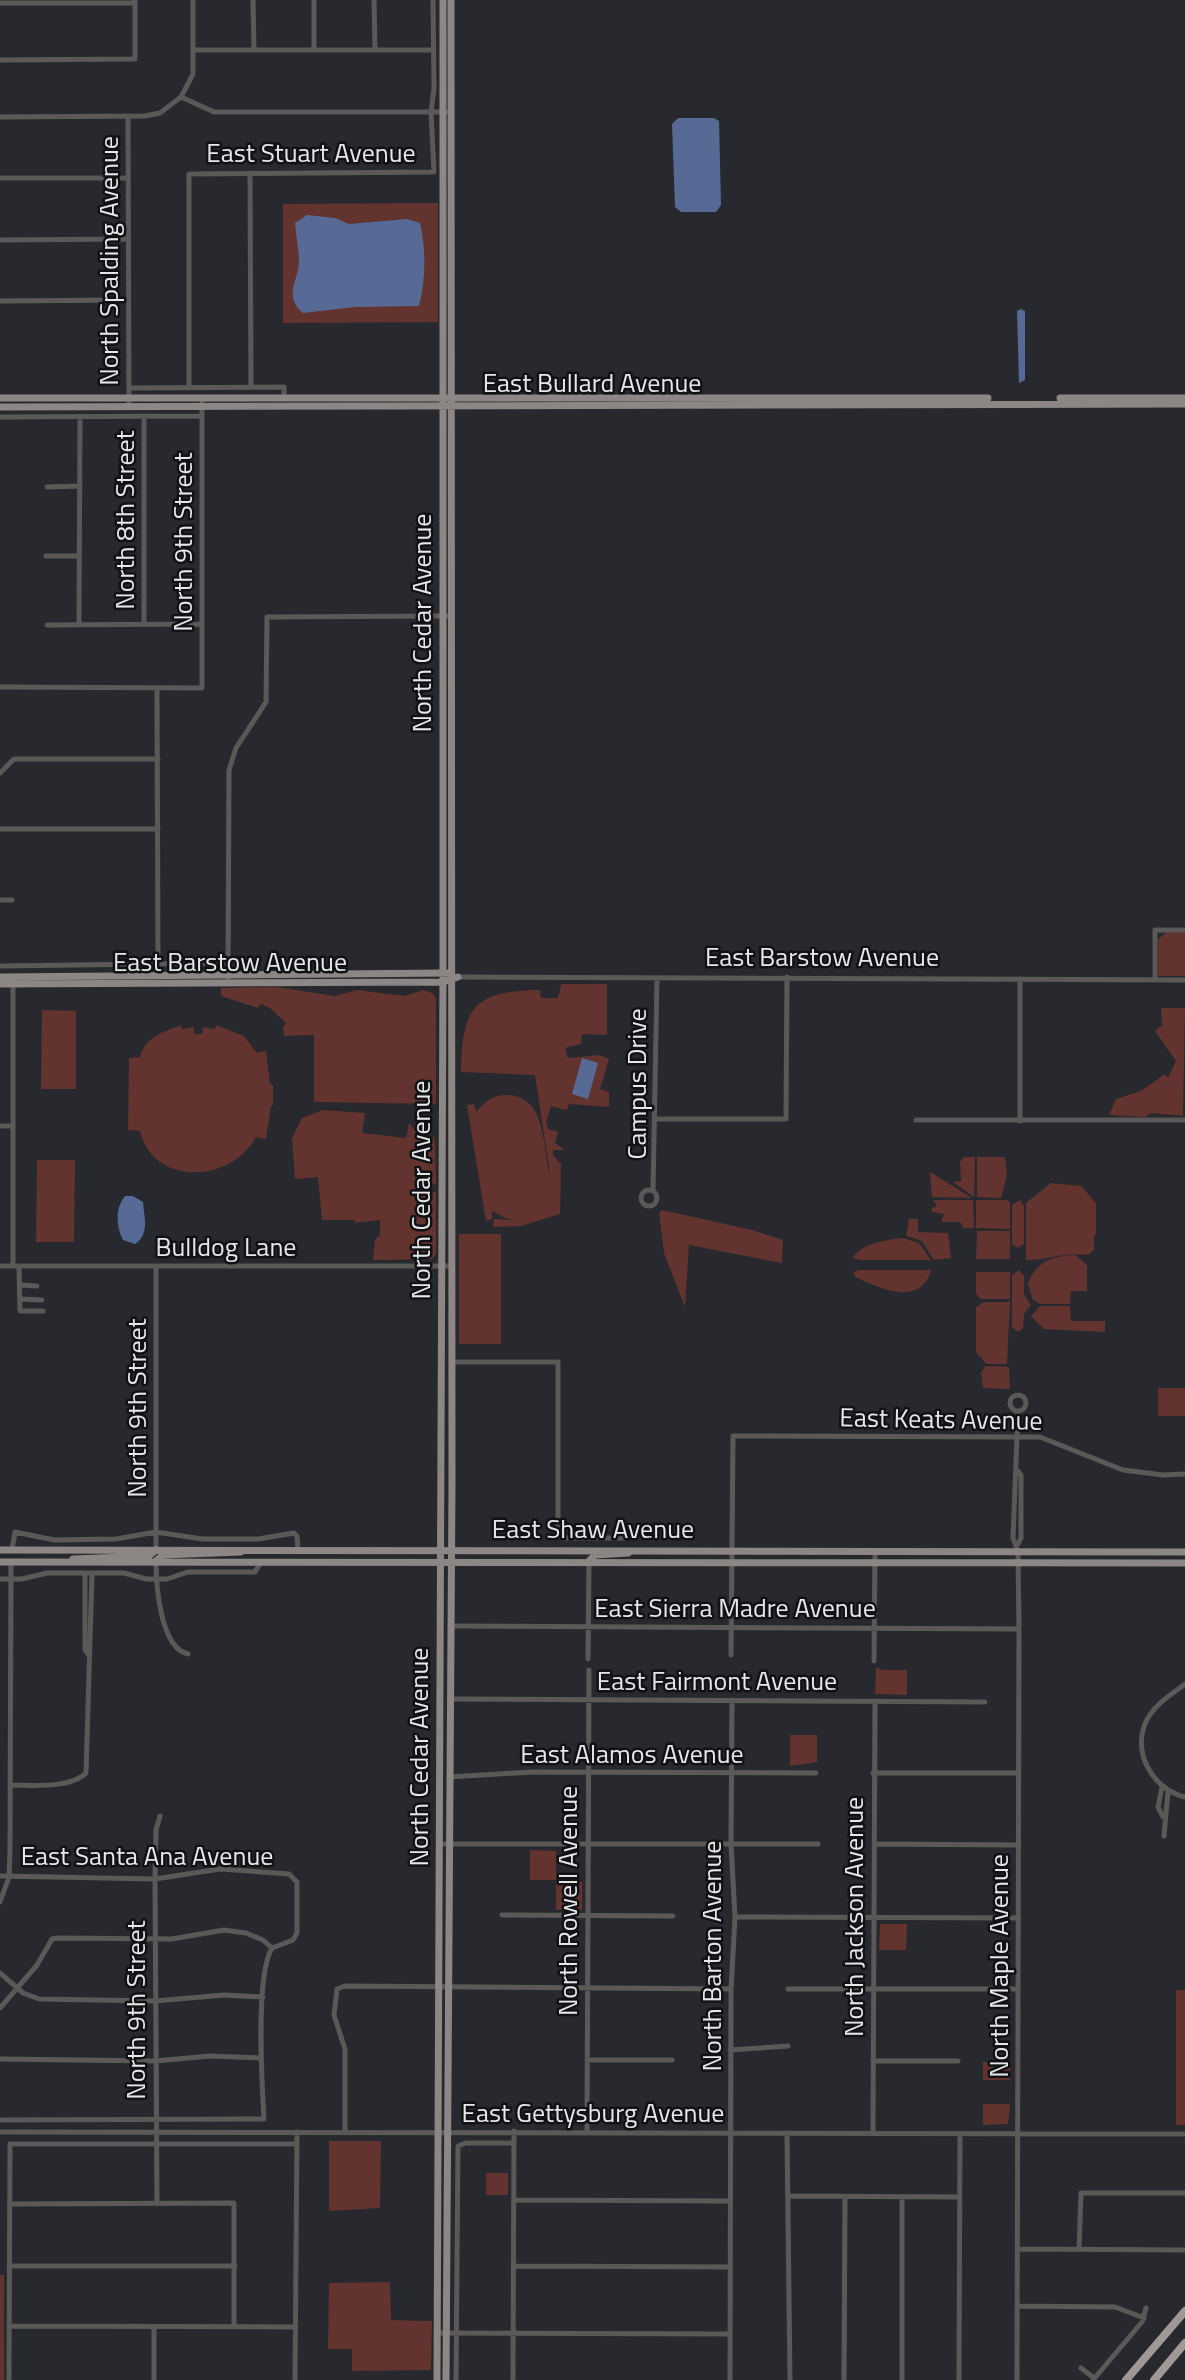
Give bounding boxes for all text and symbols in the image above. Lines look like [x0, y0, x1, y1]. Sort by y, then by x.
street label: East Stuart Avenue [206, 133, 416, 172]
street label: North Spalding Avenue [89, 136, 128, 386]
street label: East Bullard Avenue [483, 363, 701, 402]
street label: North 8th Street [105, 430, 144, 610]
street label: North 9th Street [163, 452, 202, 632]
street label: North Cedar Avenue [402, 514, 441, 732]
street label: East Barstow Avenue [705, 937, 939, 976]
street label: East Barstow Avenue [113, 942, 347, 981]
street label: Campus Drive [617, 1008, 656, 1160]
street label: North Cedar Avenue [401, 1081, 440, 1299]
street label: Bulldog Lane [156, 1227, 296, 1266]
street label: North 9th Street [117, 1318, 156, 1498]
street label: East Keats Avenue [839, 1397, 1043, 1440]
street label: East Shaw Avenue [492, 1509, 694, 1548]
street label: East Sierra Madre Avenue [594, 1588, 876, 1627]
street label: North Cedar Avenue [399, 1648, 438, 1866]
street label: East Fairmont Avenue [597, 1661, 837, 1700]
street label: East Alamos Avenue [520, 1734, 744, 1773]
street label: North Rowell Avenue [548, 1786, 587, 2016]
street label: North Jackson Avenue [834, 1797, 873, 2037]
street label: East Santa Ana Avenue [21, 1836, 273, 1875]
street label: North Barton Avenue [692, 1841, 731, 2071]
street label: North Maple Avenue [979, 1854, 1018, 2078]
street label: North 9th Street [116, 1920, 155, 2100]
street label: East Gettysburg Avenue [462, 2093, 724, 2132]

